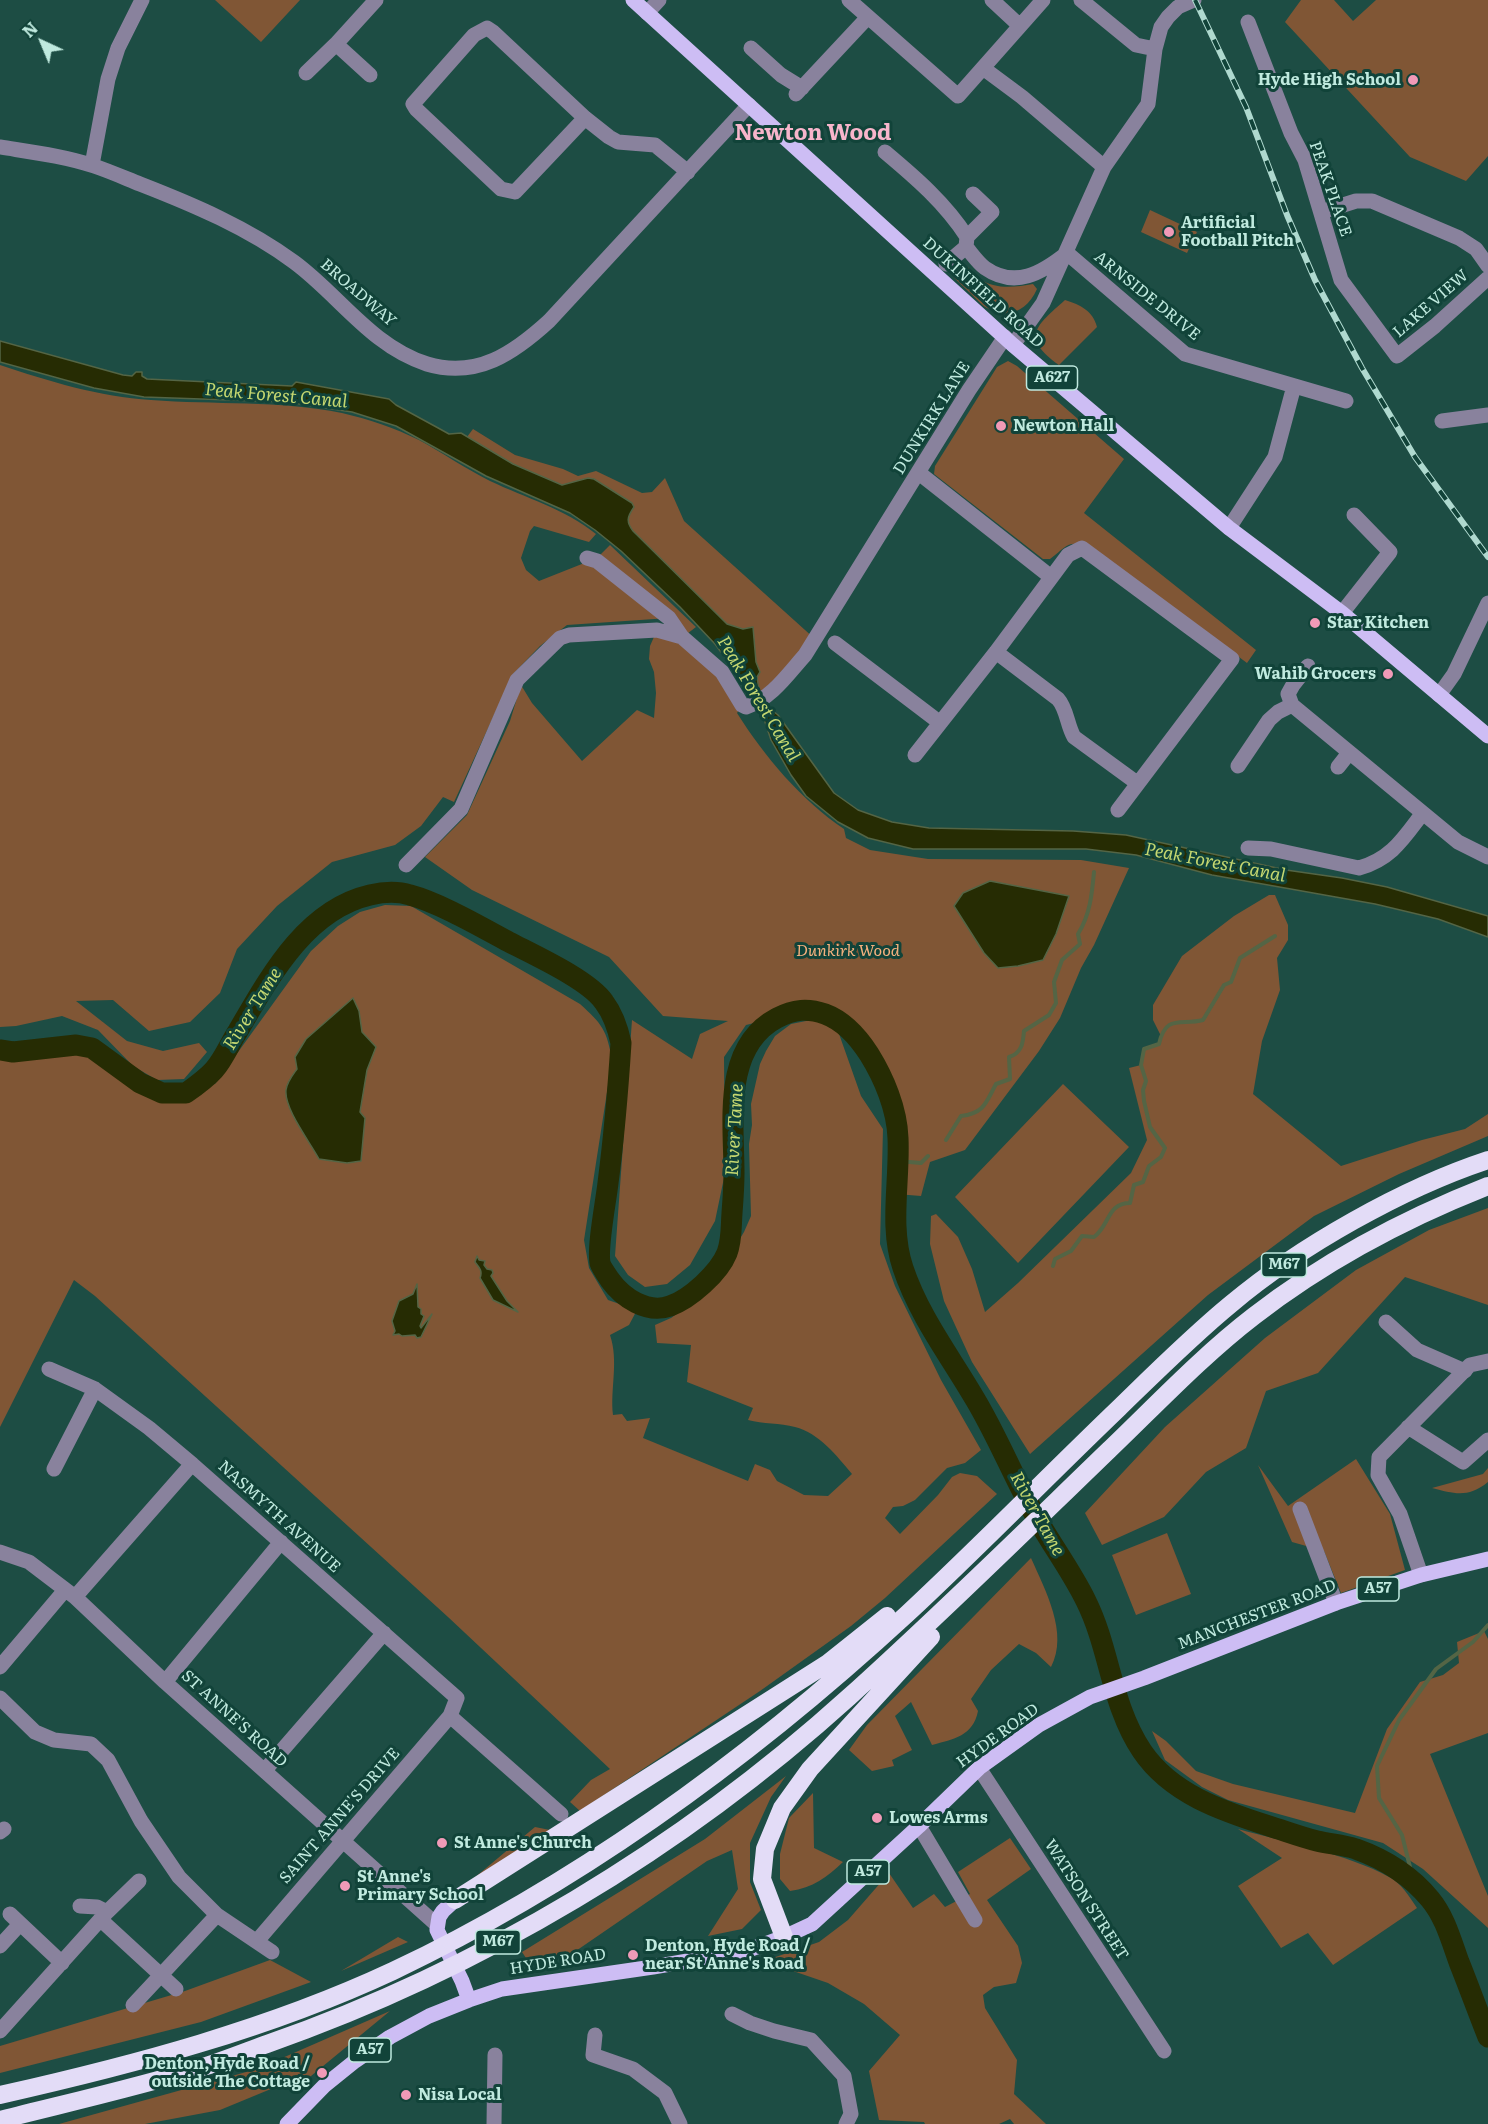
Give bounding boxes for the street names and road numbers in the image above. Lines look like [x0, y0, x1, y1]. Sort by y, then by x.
street label: PEAK PLACE [1305, 139, 1355, 239]
street label: DUKINFIELD ROAD [919, 234, 1047, 352]
street label: ARNSIDE DRIVE [1090, 247, 1204, 345]
street label: BROADWAY [316, 255, 400, 331]
street label: LAKE VIEW [1389, 266, 1473, 342]
street label: DUNKIRK LANE [890, 358, 974, 478]
road number: A627 [1026, 366, 1078, 390]
road number: M67 [1262, 1253, 1306, 1277]
street label: NASMYTH AVENUE [214, 1457, 344, 1577]
street label: MANCHESTER ROAD [1175, 1576, 1339, 1654]
road number: A57 [1357, 1577, 1399, 1601]
street label: ST ANNE'S ROAD [177, 1666, 291, 1772]
street label: HYDE ROAD [953, 1700, 1043, 1772]
street label: SAINT ANNE'S DRIVE [276, 1744, 404, 1888]
street label: WATSON STREET [1040, 1836, 1132, 1964]
road number: A57 [847, 1860, 889, 1884]
road number: M67 [476, 1930, 520, 1954]
street label: HYDE ROAD [509, 1945, 607, 1979]
road number: A57 [349, 2038, 391, 2062]

